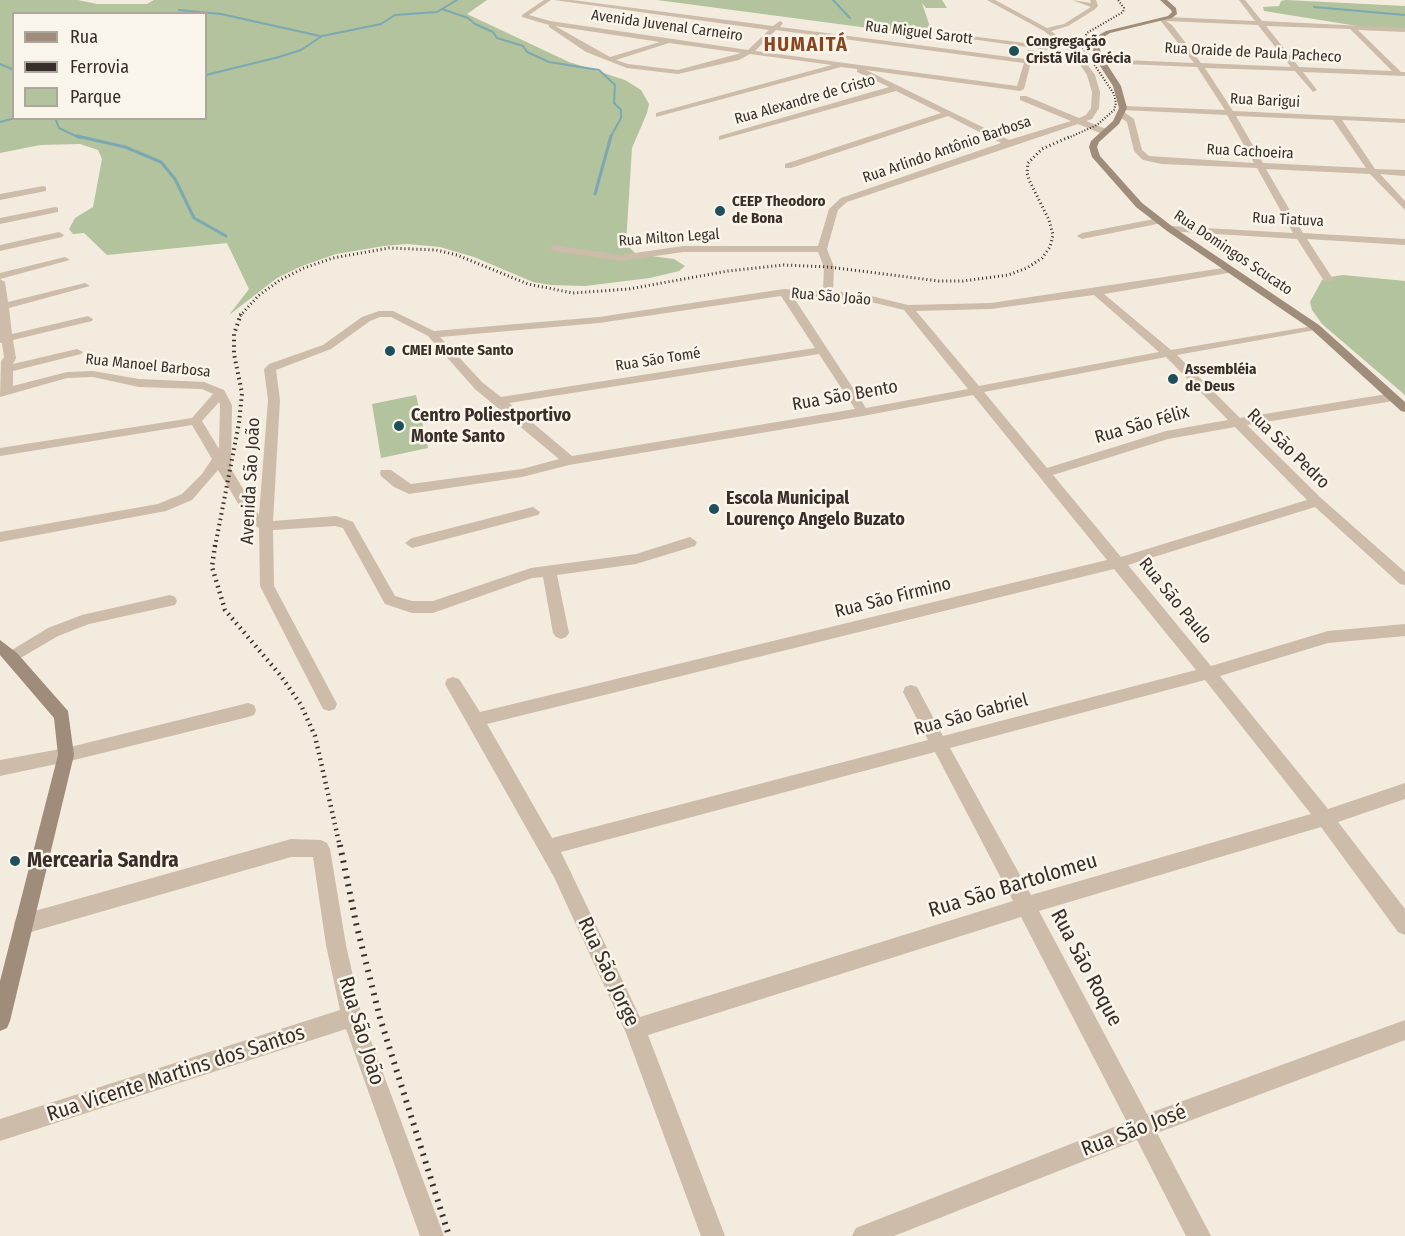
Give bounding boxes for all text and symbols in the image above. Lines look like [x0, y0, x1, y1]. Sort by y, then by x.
street label: Avenida Juvenal Carneiro [590, 6, 744, 46]
legend [12, 12, 207, 120]
street label: Rua Miguel Sarott [864, 17, 974, 49]
text: Rua [70, 26, 98, 48]
district label: HUMAITÁ [764, 33, 848, 57]
place label: Congregação Cristã Vila Grécia [1026, 33, 1131, 68]
street label: Rua Oraide de Paula Pacheco [1164, 39, 1342, 67]
marker: Congregação Cristã Vila Grécia [1007, 44, 1021, 58]
text: Ferrovia [70, 56, 129, 78]
street label: Rua Alexandre de Cristo [732, 71, 878, 129]
text: Parque [70, 86, 121, 108]
street label: Rua Barigui [1230, 90, 1300, 112]
street label: Rua Arlindo Antônio Barbosa [860, 113, 1034, 187]
street label: Rua Cachoeira [1206, 141, 1294, 163]
place label: CEEP Theodoro de Bona [732, 193, 825, 228]
marker: CEEP Theodoro de Bona [713, 204, 727, 218]
street label: Rua Domingos Scucato [1170, 207, 1296, 299]
street label: Rua Tiatuva [1252, 209, 1324, 231]
street label: Rua Milton Legal [618, 226, 720, 250]
street label: Rua São João [790, 285, 872, 309]
place label: CMEI Monte Santo [402, 342, 513, 360]
marker: CMEI Monte Santo [383, 344, 397, 358]
street label: Rua São Tomé [614, 344, 702, 376]
street label: Rua Manoel Barbosa [84, 350, 212, 382]
place label: Assembléia de Deus [1185, 361, 1256, 396]
marker: Assembléia de Deus [1166, 372, 1180, 386]
street label: Rua São Bento [790, 376, 900, 416]
street label: Rua São Félix [1092, 401, 1192, 449]
street label: Rua São Pedro [1242, 404, 1334, 494]
place label: Centro Poliestportivo Monte Santo [411, 405, 571, 448]
street label: Avenida São João [237, 417, 265, 545]
marker: Centro Poliestportivo Monte Santo [392, 419, 406, 433]
place label: Escola Municipal Lourenço Angelo Buzato [726, 488, 905, 530]
marker: Escola Municipal Lourenço Angelo Buzato [707, 502, 721, 516]
street label: Rua São Paulo [1134, 554, 1216, 648]
street label: Rua São Firmino [833, 573, 953, 623]
street label: Rua São Gabriel [912, 689, 1030, 741]
place label: Mercearia Sandra [27, 848, 179, 874]
street label: Rua São Bartolomeu [926, 848, 1100, 924]
marker: Mercearia Sandra [8, 854, 22, 868]
street label: Rua São Roque [1045, 905, 1127, 1031]
street label: Rua São Jorge [572, 913, 644, 1031]
street label: Rua São João [333, 974, 389, 1088]
street label: Rua Vicente Martins dos Santos [44, 1020, 308, 1128]
street label: Rua São José [1078, 1099, 1190, 1163]

